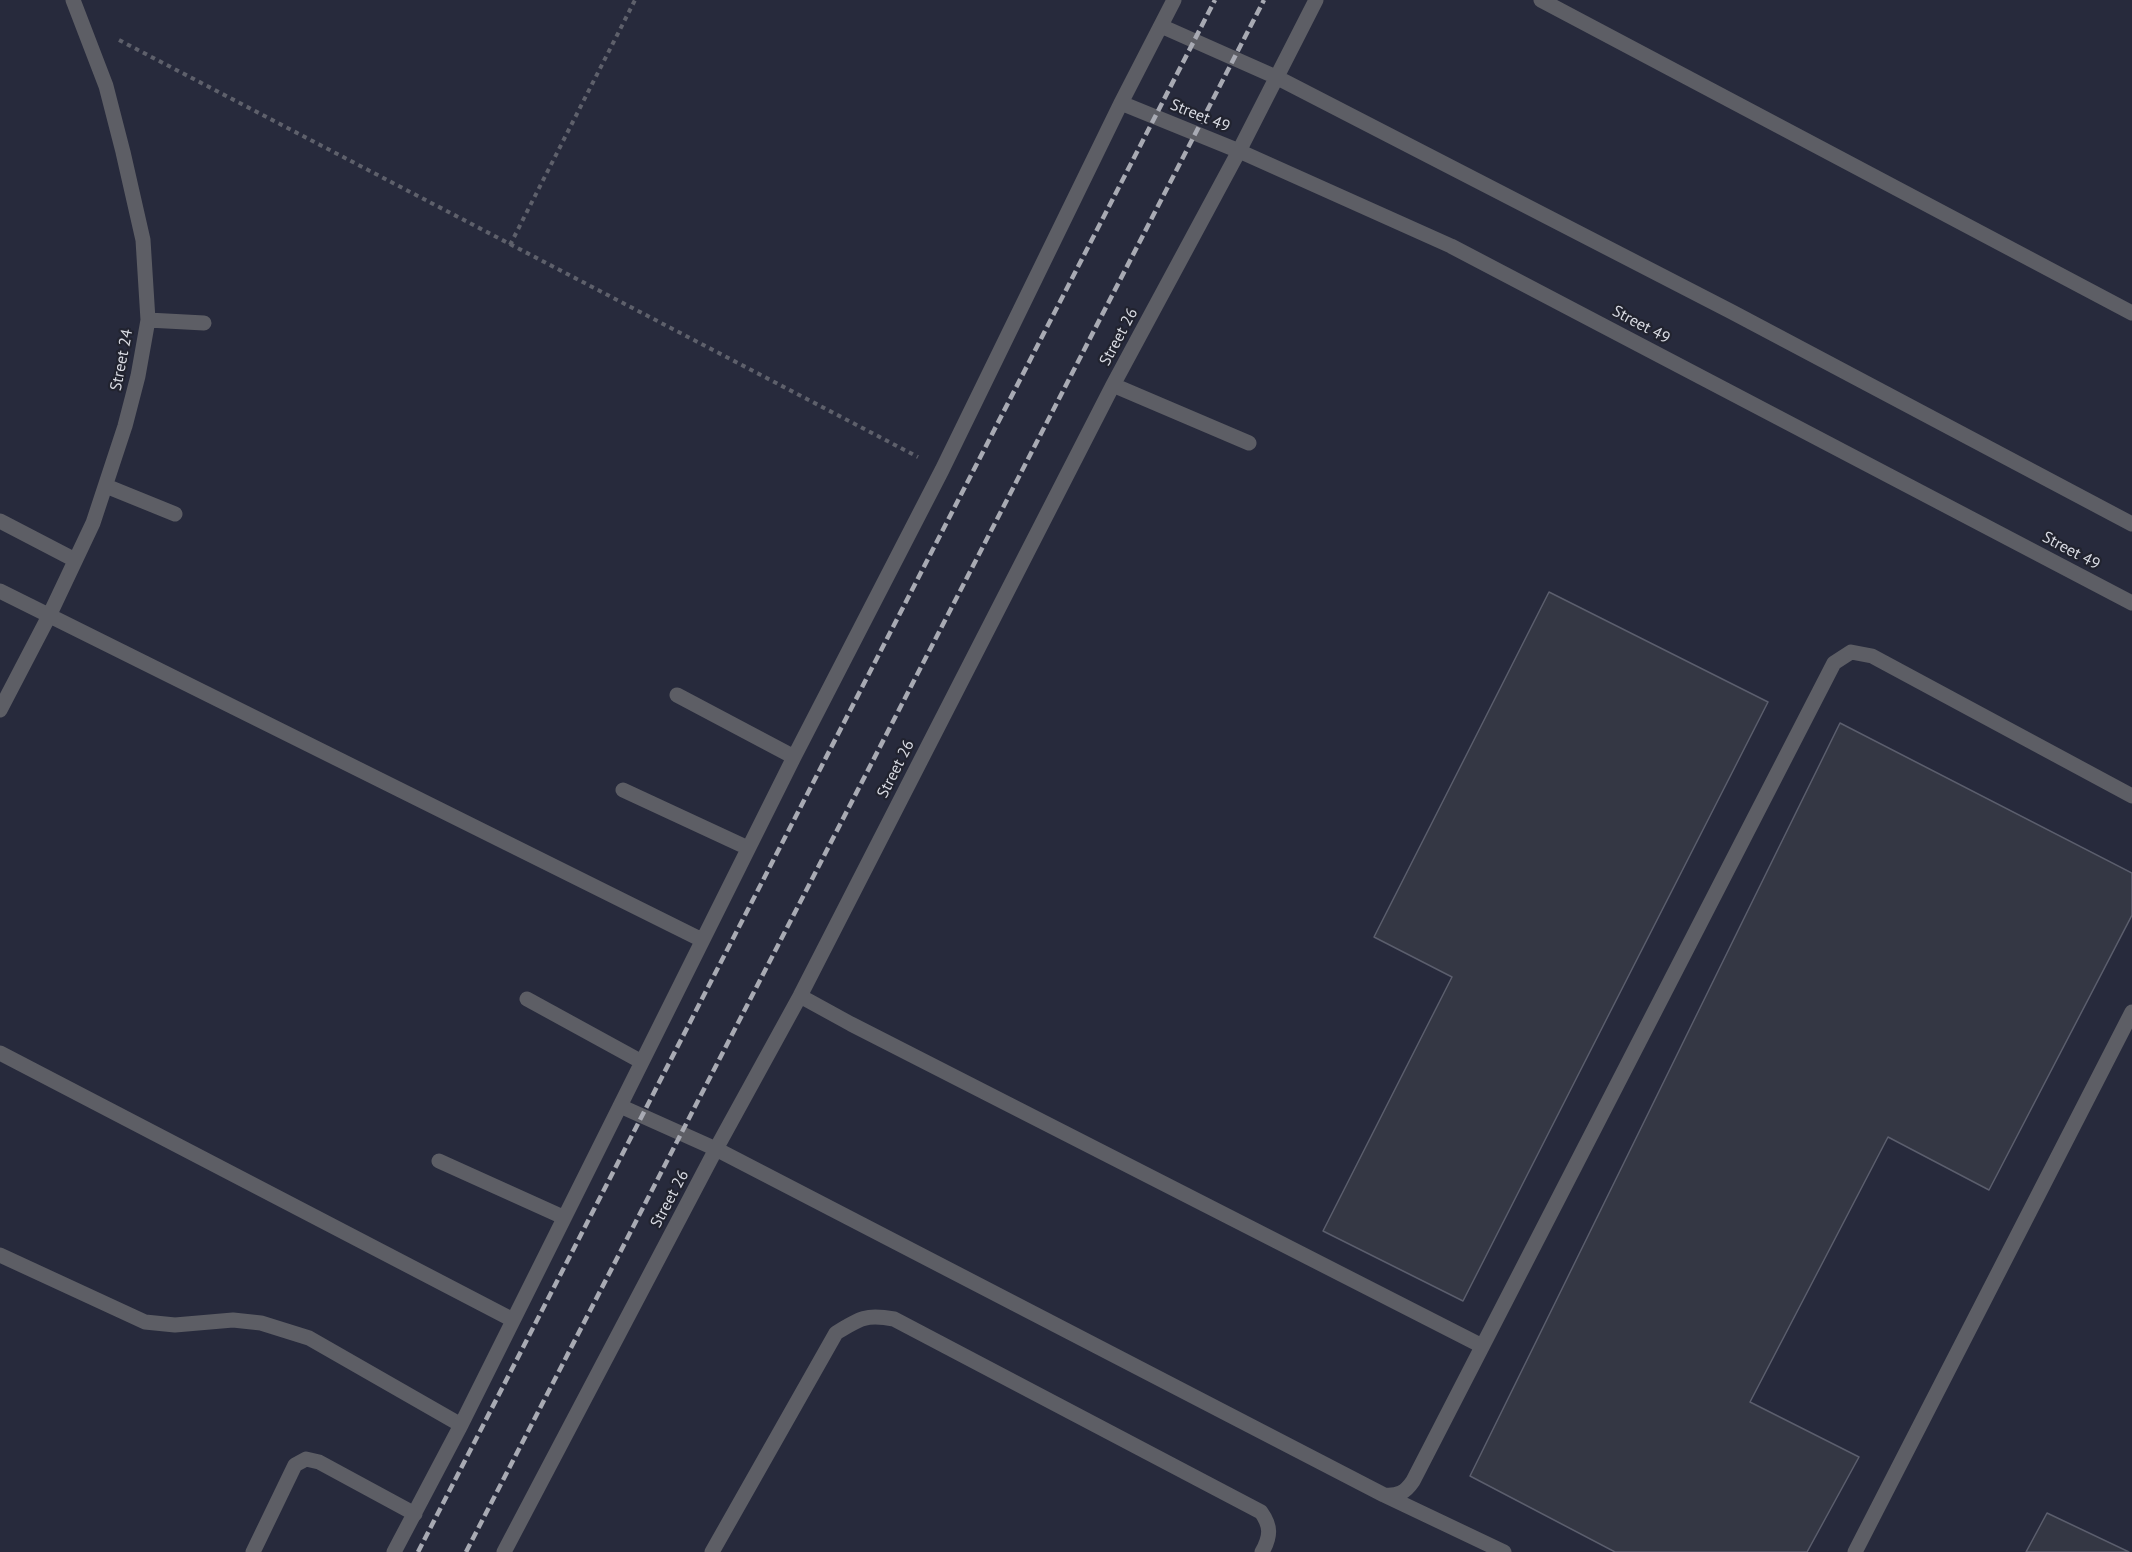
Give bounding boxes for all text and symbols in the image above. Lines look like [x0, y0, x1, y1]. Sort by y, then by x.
street label: Street 49 [1167, 95, 1233, 137]
street label: Street 49 [1609, 302, 1673, 348]
street label: Street 26 [1096, 305, 1142, 369]
street label: Street 24 [107, 327, 137, 393]
street label: Street 49 [2039, 528, 2103, 574]
street label: Street 26 [873, 737, 919, 801]
street label: Street 26 [647, 1167, 693, 1231]

